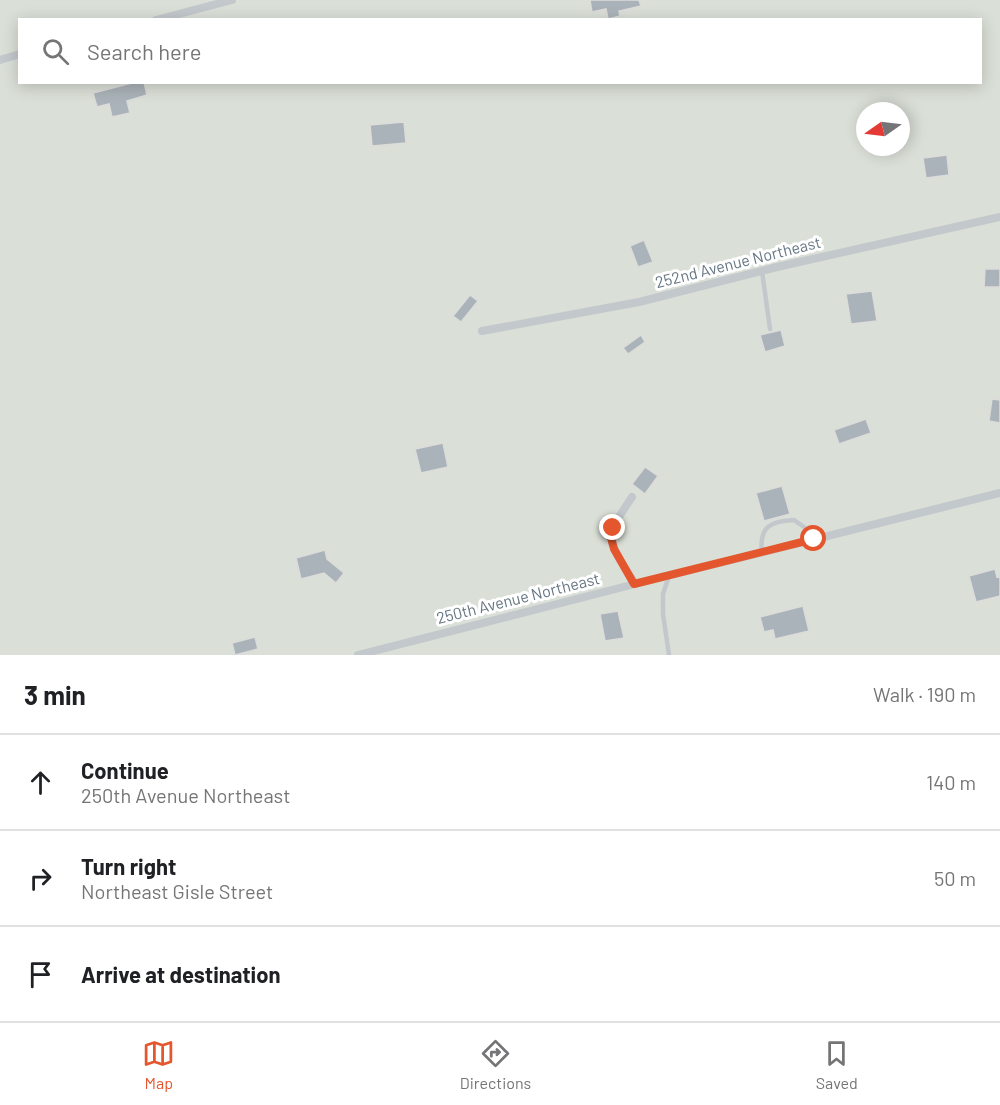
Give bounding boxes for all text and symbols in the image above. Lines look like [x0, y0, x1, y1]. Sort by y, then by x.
search box [18, 18, 982, 84]
icon: search [39, 35, 72, 68]
text: Search here [87, 38, 201, 64]
north arrow [856, 102, 910, 156]
street label: 252nd Avenue Northeast [653, 232, 823, 291]
route end [599, 514, 625, 540]
route start [800, 525, 826, 551]
street label: 250th Avenue Northeast [434, 568, 601, 627]
text: 3 min [24, 679, 86, 710]
text: Walk · 190 m [873, 682, 976, 706]
text: Continue [81, 757, 169, 783]
icon: ahead [24, 766, 57, 799]
text: 140 m [926, 770, 976, 794]
text: 250th Avenue Northeast [81, 783, 290, 807]
text: Turn right [81, 853, 176, 879]
icon: right [24, 862, 57, 895]
text: 50 m [934, 866, 976, 890]
text: Northeast Gisle Street [81, 879, 273, 903]
icon: arrive [24, 958, 57, 991]
text: Arrive at destination [81, 961, 280, 987]
tab: Map [142, 1037, 175, 1092]
tab: Directions [460, 1037, 531, 1092]
tab: Saved [816, 1037, 858, 1092]

